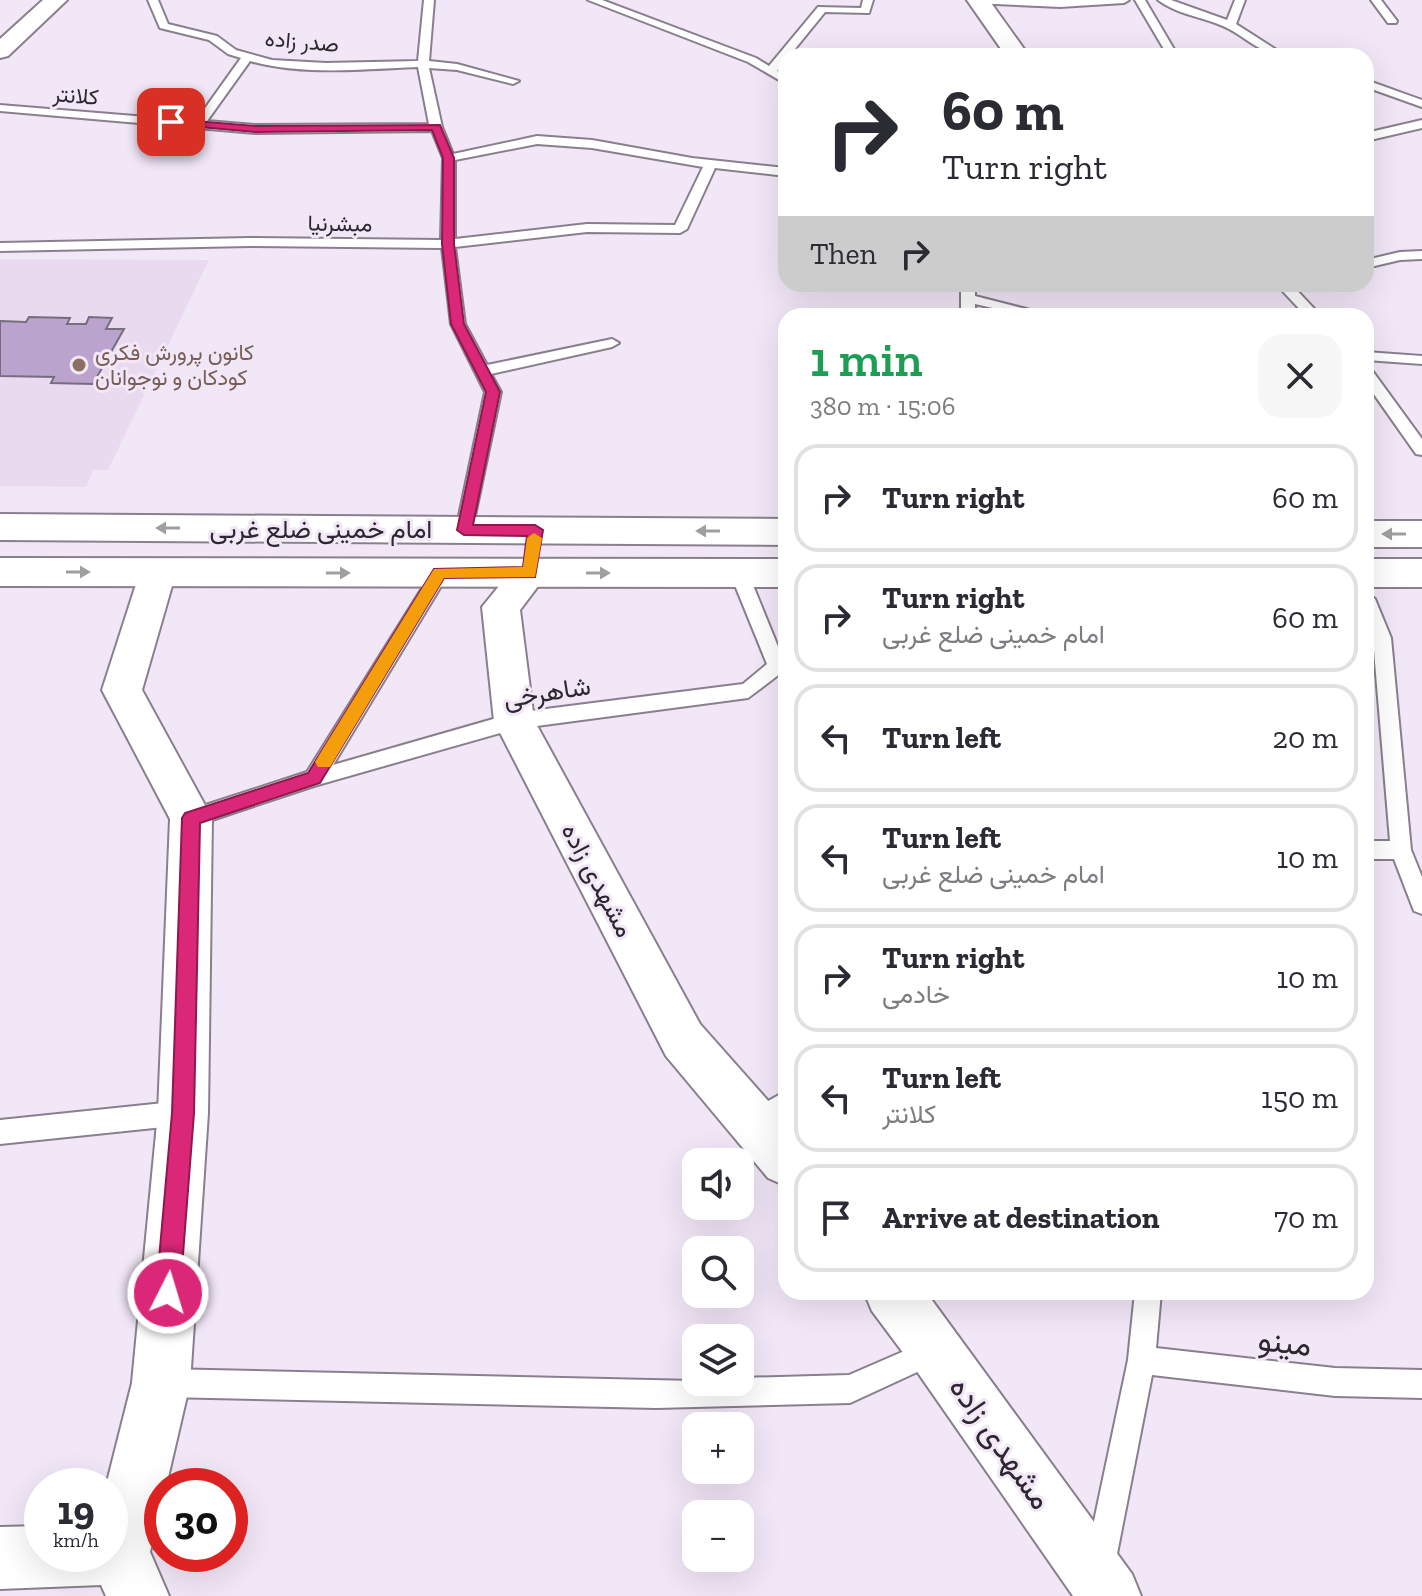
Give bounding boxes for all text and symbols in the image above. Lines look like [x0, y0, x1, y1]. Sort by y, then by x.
street label: صدر زاده [264, 25, 340, 58]
text: 60 m [942, 77, 1064, 144]
street label: کلانتر [51, 80, 100, 111]
icon: right [810, 80, 914, 184]
pin [137, 88, 205, 156]
icon: arrive [149, 100, 193, 144]
text: Turn right [942, 145, 1107, 188]
street label: مبشرنیا [307, 209, 373, 238]
icon: right [893, 232, 937, 276]
text: Then [810, 236, 877, 272]
text: 1 min [810, 331, 923, 388]
button: close [1258, 334, 1342, 418]
place label: کانون پرورش فکری کودکان و نوجوانان [95, 339, 254, 391]
marker: کانون پرورش فکری کودکان و نوجوانان [70, 356, 88, 374]
text: 380 m · 15:06 [810, 390, 955, 422]
icon: right [814, 476, 858, 520]
text: Turn right [882, 480, 1024, 516]
text: 60 m [1272, 480, 1338, 516]
street label: امام خمینی ضلع غربی [210, 513, 432, 547]
one-way arrow [155, 522, 180, 534]
one-way arrow [695, 525, 720, 537]
one-way arrow [1381, 528, 1406, 540]
one-way arrow [66, 566, 91, 578]
one-way arrow [326, 567, 351, 579]
one-way arrow [586, 567, 611, 579]
text: Turn right [882, 580, 1024, 616]
icon: right [814, 596, 858, 640]
text: 60 m [1272, 600, 1338, 636]
text: امام خمینی ضلع غربی [882, 618, 1105, 650]
street label: شاهرخی [501, 669, 593, 715]
icon: left [814, 716, 858, 760]
text: Turn left [882, 720, 1001, 756]
text: 20 m [1273, 720, 1338, 756]
street label: مشهدی زاده [555, 818, 641, 942]
text: Turn left [882, 820, 1001, 856]
icon: left [814, 836, 858, 880]
text: 10 m [1276, 840, 1338, 876]
text: امام خمینی ضلع غربی [882, 858, 1105, 890]
text: Turn right [882, 940, 1024, 976]
icon: right [814, 956, 858, 1000]
text: 10 m [1276, 960, 1338, 996]
text: خادمی [882, 978, 950, 1010]
text: Turn left [882, 1060, 1001, 1096]
icon: left [814, 1076, 858, 1120]
text: 150 m [1261, 1080, 1338, 1116]
text: کلانتر [882, 1098, 936, 1130]
map controls [682, 1148, 754, 1572]
button: sound [682, 1148, 754, 1220]
icon: arrive [814, 1196, 858, 1240]
text: Arrive at destination [882, 1200, 1159, 1236]
text: 70 m [1274, 1200, 1338, 1236]
button: search [682, 1236, 754, 1308]
position arrow [126, 1251, 210, 1335]
street label: مینو [1256, 1320, 1314, 1365]
button: layers [682, 1324, 754, 1396]
street label: مشهدی زاده [941, 1369, 1061, 1517]
button: + [682, 1412, 754, 1484]
speed limit sign: 30 [144, 1468, 248, 1572]
text: 19 [57, 1486, 95, 1534]
button: − [682, 1500, 754, 1572]
text: km/h [53, 1528, 99, 1552]

